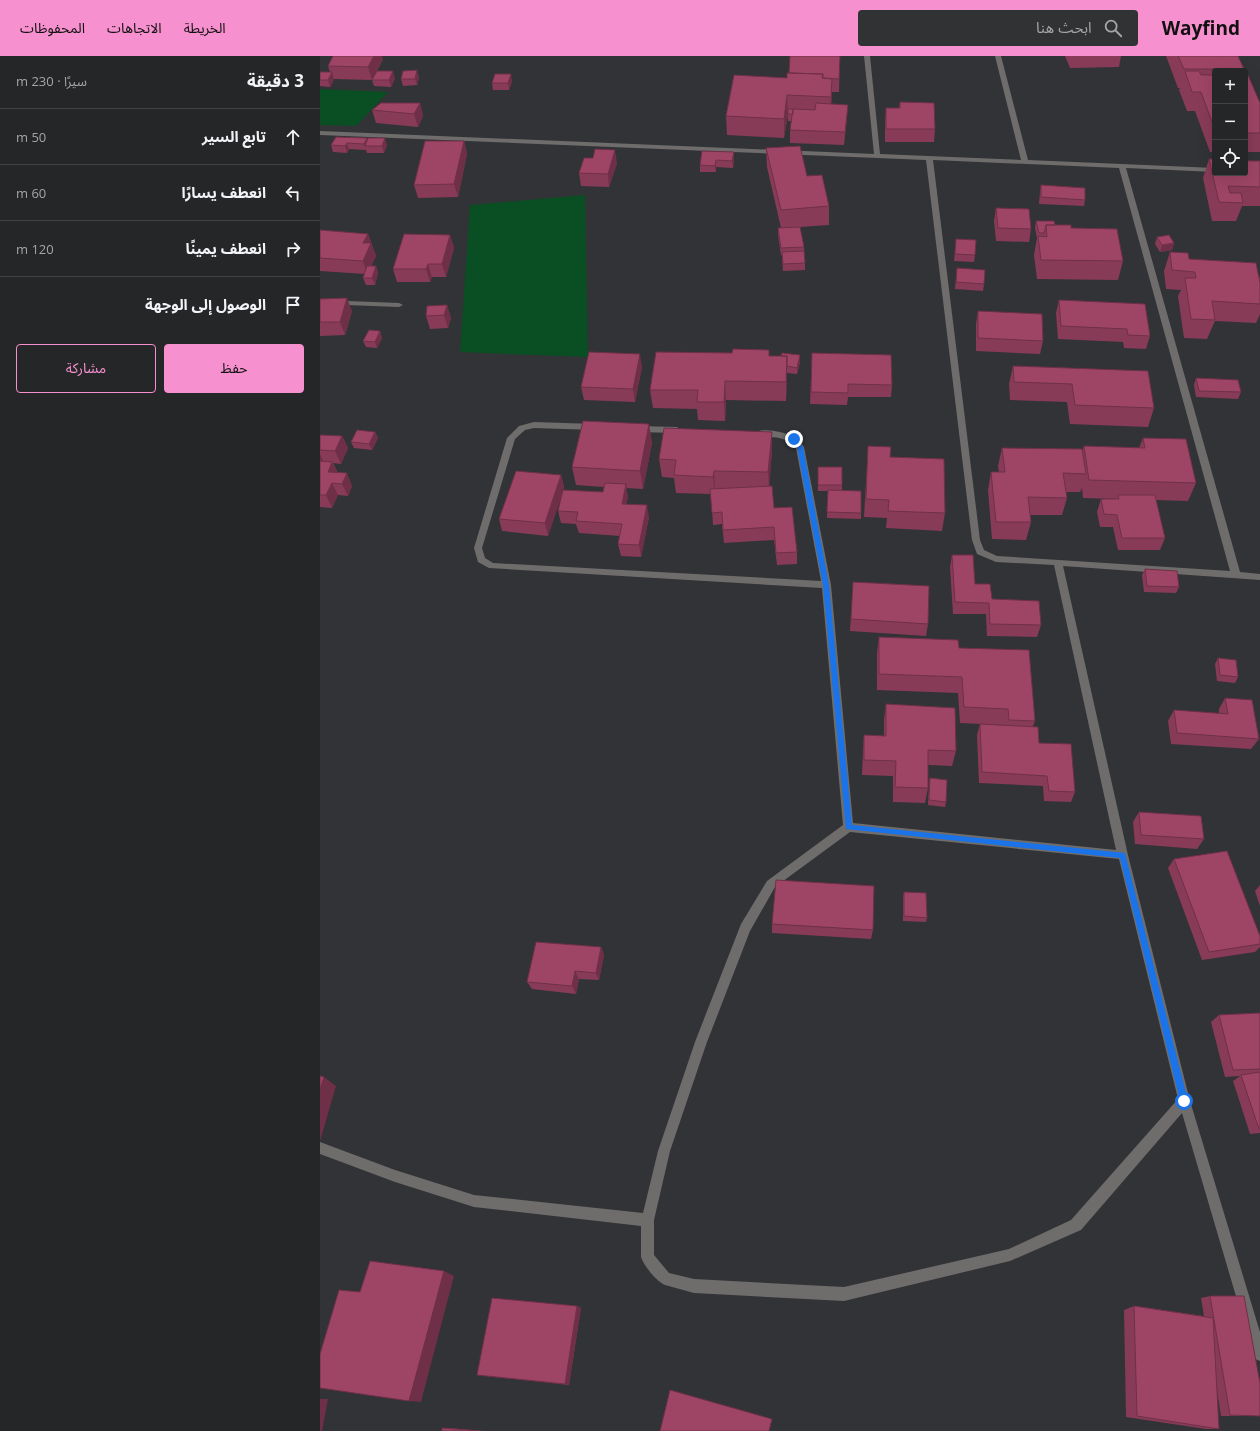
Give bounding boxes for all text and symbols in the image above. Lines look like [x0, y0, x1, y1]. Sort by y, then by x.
search box [858, 10, 1138, 46]
text: Wayfind [1162, 15, 1240, 41]
text: ابحث هنا [1036, 17, 1092, 37]
icon: search [1102, 17, 1124, 39]
text: المحفوظات [20, 18, 85, 37]
text: الاتجاهات [107, 18, 162, 37]
text: الخريطة [184, 18, 226, 37]
map controls [1212, 68, 1248, 176]
button: + [1212, 68, 1248, 104]
text: 3 دقيقة [247, 69, 304, 92]
text: سيرًا · 230 m [16, 72, 87, 90]
button: − [1212, 104, 1248, 140]
text: تابع السير [202, 126, 266, 146]
icon: ahead [282, 126, 304, 148]
text: 50 m [16, 128, 46, 146]
button: locate [1212, 140, 1248, 176]
text: انعطف يسارًا [182, 182, 266, 202]
icon: left [282, 182, 304, 204]
text: 60 m [16, 184, 46, 202]
text: انعطف يمينًا [185, 238, 266, 258]
icon: right [282, 238, 304, 260]
text: 120 m [16, 240, 54, 258]
text: الوصول إلى الوجهة [145, 294, 266, 314]
icon: arrive [282, 294, 304, 316]
button: مشاركة [16, 344, 156, 393]
button: حفظ [164, 344, 304, 393]
route end [785, 430, 803, 448]
route start [1175, 1092, 1193, 1110]

